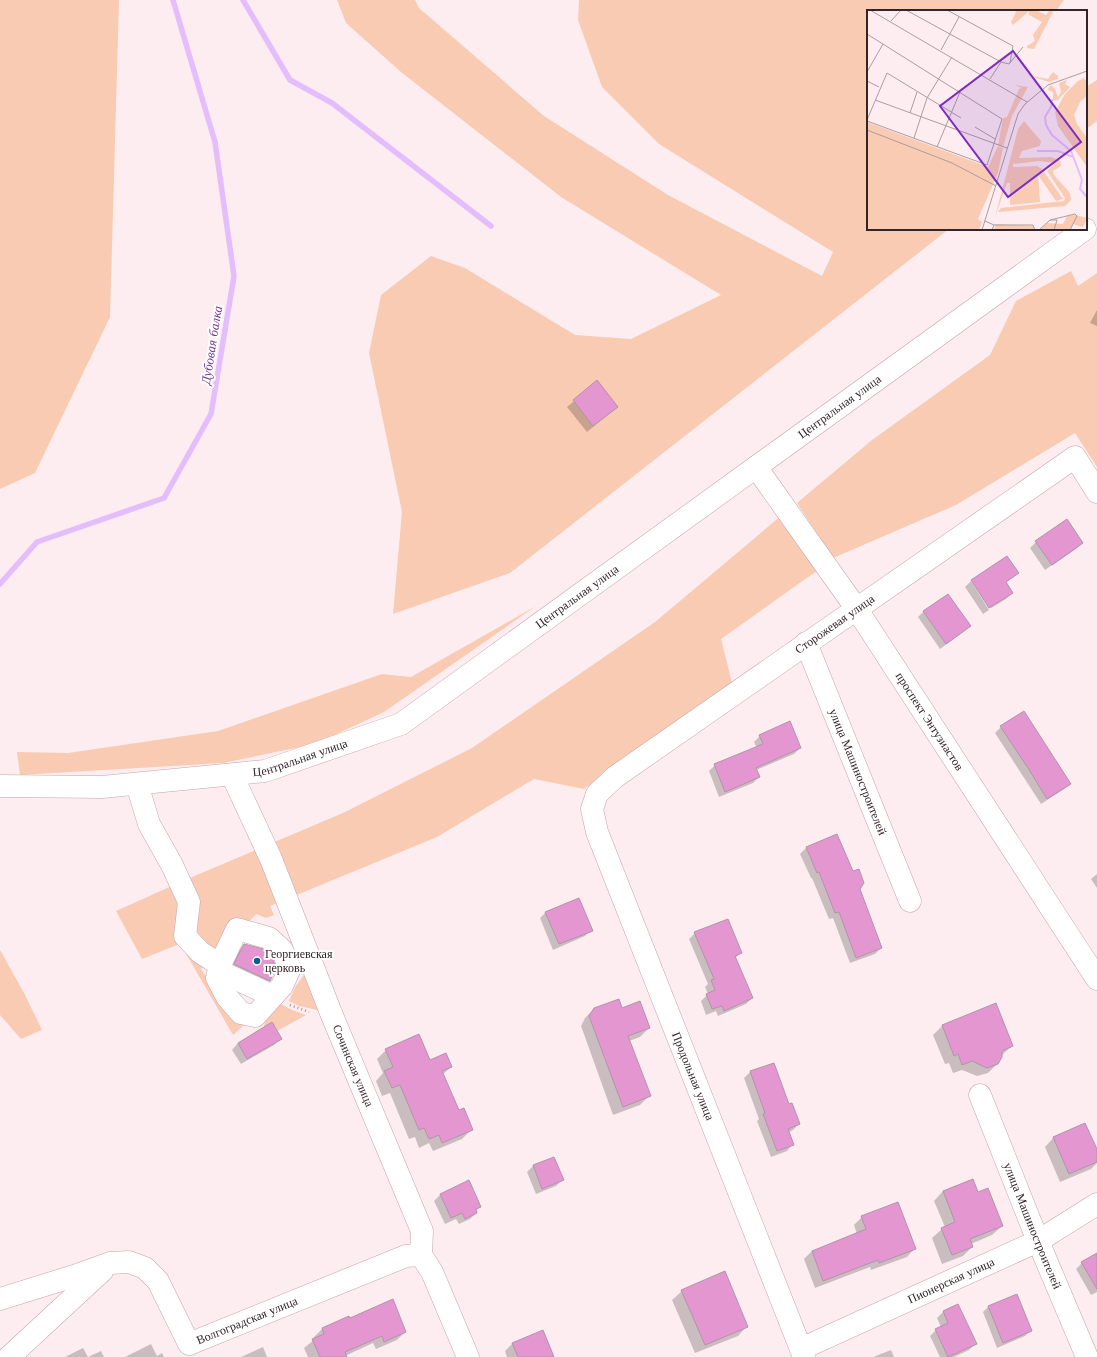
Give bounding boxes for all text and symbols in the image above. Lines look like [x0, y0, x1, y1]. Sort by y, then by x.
inset map [867, 10, 1087, 230]
water label: Дубовая балка [197, 304, 226, 388]
street label: Центральная улица [795, 371, 884, 441]
street label: Центральная улица [532, 561, 622, 631]
street label: Сторожевая улица [792, 591, 878, 657]
street label: проспект Энтузиастов [893, 669, 968, 773]
street label: улица Машиностроителей [826, 706, 891, 838]
street label: Центральная улица [252, 735, 350, 779]
place label: Георгиевская церковь [265, 946, 333, 975]
marker: Георгиевская церковь [252, 956, 262, 966]
street label: Сочинская улица [330, 1022, 378, 1109]
street label: Продольная улица [669, 1029, 718, 1123]
street label: улица Машиностроителей [1001, 1160, 1066, 1292]
street label: Пионерская улица [905, 1254, 997, 1306]
street label: Волгоградская улица [194, 1293, 300, 1347]

